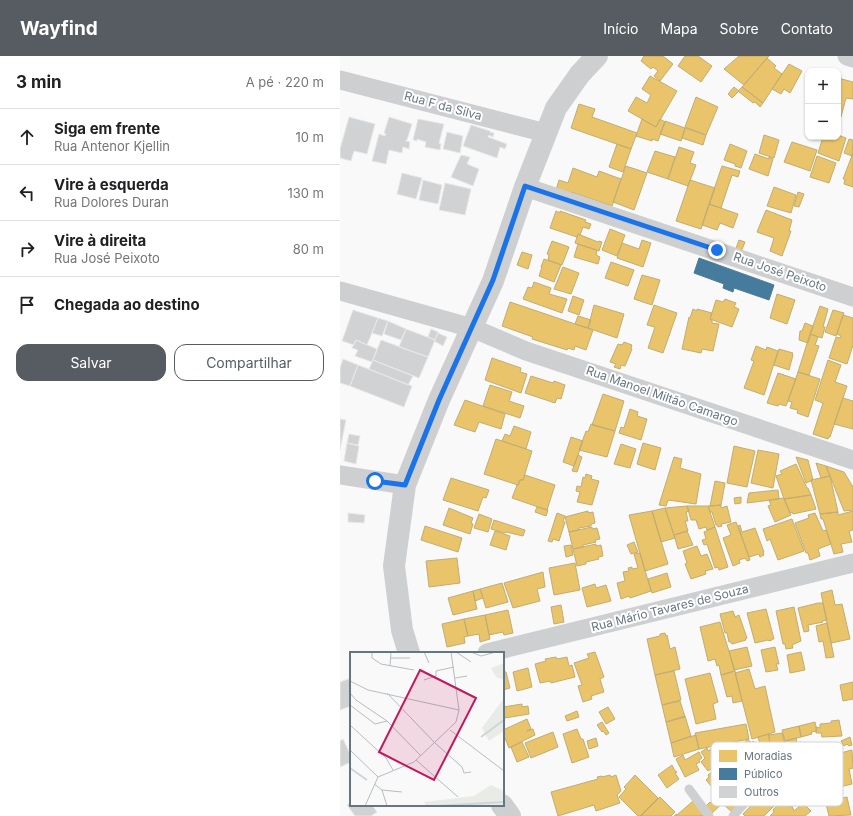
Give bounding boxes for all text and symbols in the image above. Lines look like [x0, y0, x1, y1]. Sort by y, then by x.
text: Wayfind [20, 17, 98, 40]
text: Início [603, 20, 639, 37]
text: Mapa [661, 20, 698, 37]
text: Sobre [720, 20, 759, 37]
text: Contato [781, 20, 833, 37]
map controls [805, 68, 841, 140]
button: + [805, 68, 841, 104]
text: 3 min [16, 72, 62, 92]
text: A pé · 220 m [246, 74, 324, 90]
street label: Rua F da Silva [403, 88, 484, 123]
button: − [805, 104, 841, 140]
text: Siga em frente [54, 119, 160, 138]
icon: ahead [16, 126, 38, 148]
text: 10 m [295, 129, 324, 145]
text: Rua Antenor Kjellin [54, 138, 170, 154]
text: Vire à esquerda [54, 175, 169, 194]
icon: left [16, 182, 38, 204]
text: 130 m [287, 185, 324, 201]
text: Rua Dolores Duran [54, 194, 169, 210]
text: Vire à direita [54, 231, 146, 250]
icon: right [16, 238, 38, 260]
text: 80 m [293, 241, 324, 257]
route end [708, 241, 726, 259]
street label: Rua José Peixoto [732, 249, 829, 295]
text: Rua José Peixoto [54, 250, 160, 266]
icon: arrive [16, 294, 38, 316]
text: Chegada ao destino [54, 295, 200, 314]
button: Salvar [16, 344, 166, 381]
button: Compartilhar [174, 344, 324, 381]
street label: Rua Manoel Miltão Camargo [584, 362, 740, 429]
route start [366, 472, 384, 490]
street label: Rua Mário Tavares de Souza [590, 581, 750, 634]
inset map [350, 652, 504, 806]
legend [711, 742, 843, 806]
text: Moradias [744, 749, 792, 763]
text: Público [744, 767, 783, 781]
text: Outros [744, 785, 779, 799]

